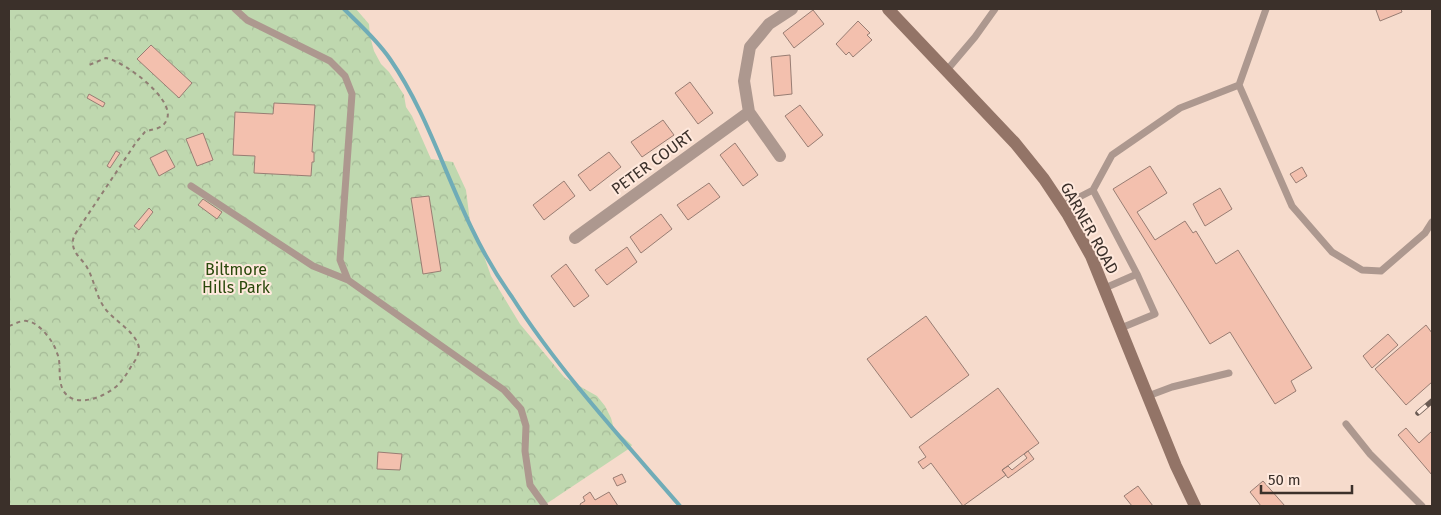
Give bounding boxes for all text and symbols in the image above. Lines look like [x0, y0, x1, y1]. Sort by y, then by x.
street label: PETER COURT [608, 126, 698, 198]
street label: GARNER ROAD [1056, 179, 1123, 278]
park label: Biltmore Hills Park [202, 260, 271, 297]
scale bar [1261, 462, 1352, 494]
text: 50 m [1268, 471, 1301, 489]

